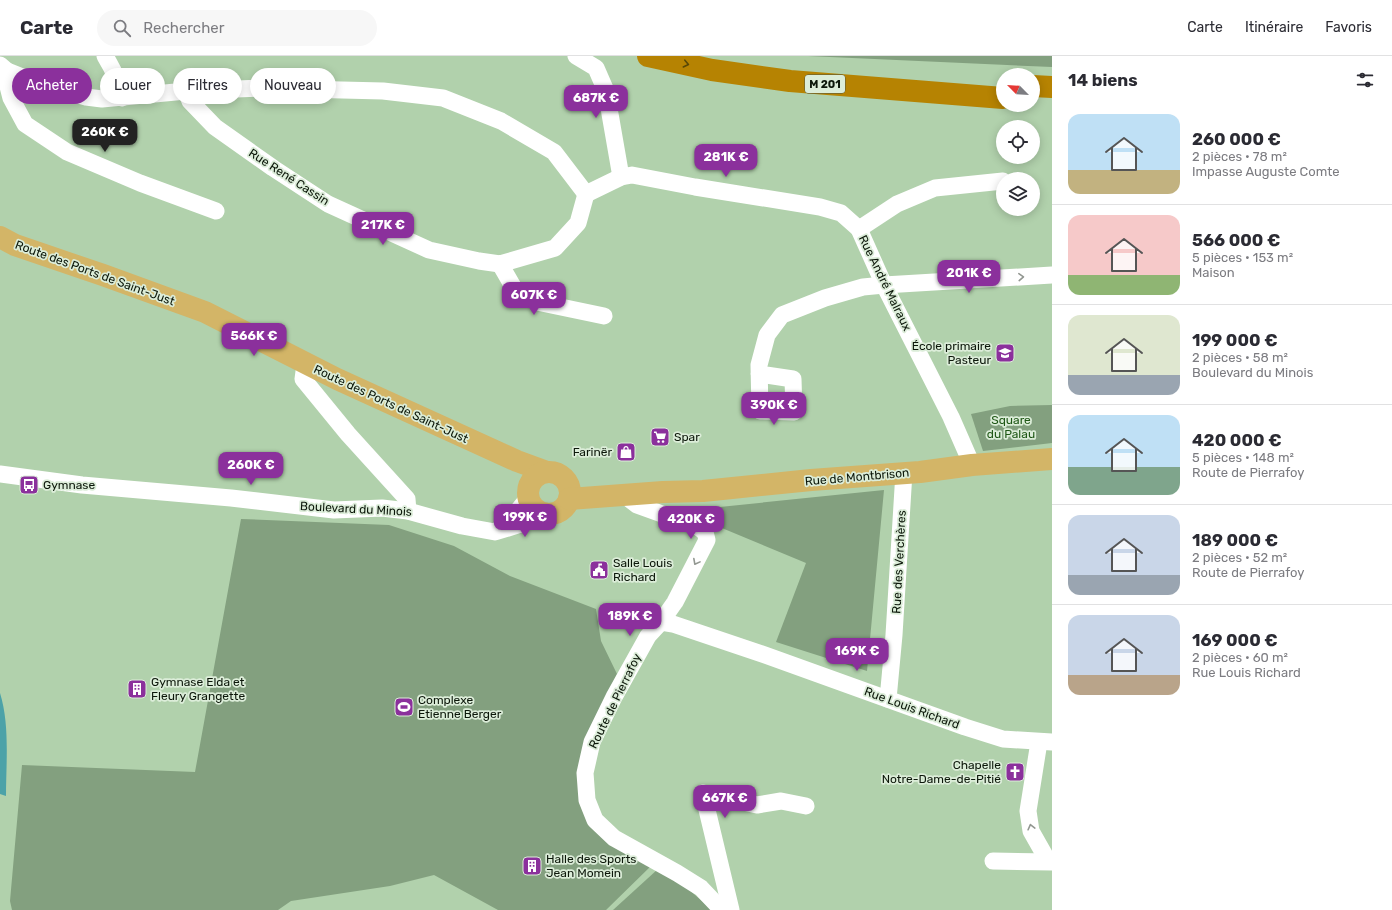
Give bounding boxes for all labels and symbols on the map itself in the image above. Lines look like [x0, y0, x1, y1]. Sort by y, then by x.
one-way arrow [683, 60, 689, 68]
north arrow [996, 68, 1040, 112]
road number: M 201 [805, 75, 845, 93]
pin: 687K € [563, 85, 629, 119]
pin: 260K € [72, 119, 138, 153]
pin: 281K € [693, 144, 759, 178]
street label: Rue René Cassin [246, 146, 332, 208]
pin: 217K € [350, 212, 416, 246]
street label: Rue André Malraux [856, 233, 914, 334]
street label: Route des Ports de Saint-Just [13, 238, 177, 309]
pin: 201K € [936, 260, 1002, 294]
one-way arrow [1018, 273, 1024, 281]
pin: 607K € [501, 282, 567, 316]
pin: 566K € [221, 323, 287, 357]
place label: École primaire Pasteur [912, 339, 991, 367]
school or university icon: École primaire Pasteur [994, 342, 1016, 364]
street label: Route des Ports de Saint-Just [312, 362, 471, 446]
pin: 390K € [741, 392, 807, 426]
park label: Square du Palau [987, 413, 1035, 441]
supermarket icon: Spar [649, 426, 671, 448]
place label: Spar [674, 430, 700, 444]
shop icon: Farinër [615, 441, 637, 463]
place label: Farinër [573, 445, 612, 459]
pin: 260K € [218, 452, 284, 486]
street label: Rue de Montbrison [804, 465, 910, 489]
bus stop icon: Gymnase [18, 474, 40, 496]
place label: Gymnase [43, 478, 95, 492]
street label: Boulevard du Minois [300, 499, 412, 519]
pin: 199K € [492, 504, 558, 538]
pin: 420K € [658, 506, 724, 540]
street label: Rue des Verchères [889, 510, 909, 614]
place label: Salle Louis Richard [613, 556, 672, 584]
one-way arrow [693, 558, 700, 565]
public building icon: Salle Louis Richard [588, 559, 610, 581]
pin: 189K € [597, 603, 663, 637]
pin: 169K € [824, 638, 890, 672]
street label: Route de Pierrafoy [586, 651, 644, 751]
place label: Gymnase Elda et Fleury Grangette [151, 675, 245, 703]
building icon: Gymnase Elda et Fleury Grangette [126, 678, 148, 700]
street label: Rue Louis Richard [862, 684, 962, 732]
place label: Complexe Etienne Berger [418, 693, 502, 721]
sports icon: Complexe Etienne Berger [393, 696, 415, 718]
place label: Chapelle Notre-Dame-de-Pitié [882, 758, 1001, 786]
church icon: Chapelle Notre-Dame-de-Pitié [1004, 761, 1026, 783]
pin: 667K € [692, 785, 758, 819]
one-way arrow [1027, 823, 1036, 830]
place label: Halle des Sports Jean Momein [546, 852, 636, 880]
building icon: Halle des Sports Jean Momein [521, 855, 543, 877]

